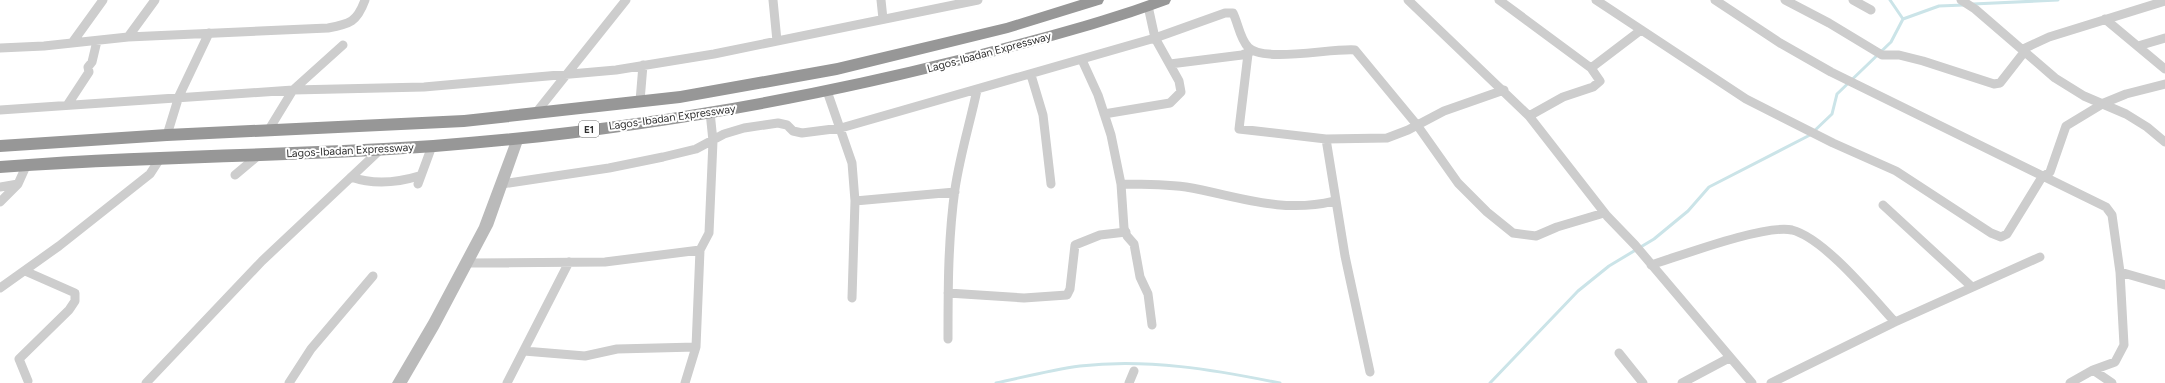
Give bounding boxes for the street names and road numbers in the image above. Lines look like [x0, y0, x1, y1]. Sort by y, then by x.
street label: Lagos-Ibadan Expressway [926, 30, 1053, 75]
street label: Lagos-Ibadan Expressway [608, 102, 736, 133]
road number: E1 [579, 121, 599, 137]
street label: Lagos-Ibadan Expressway [286, 141, 414, 160]

